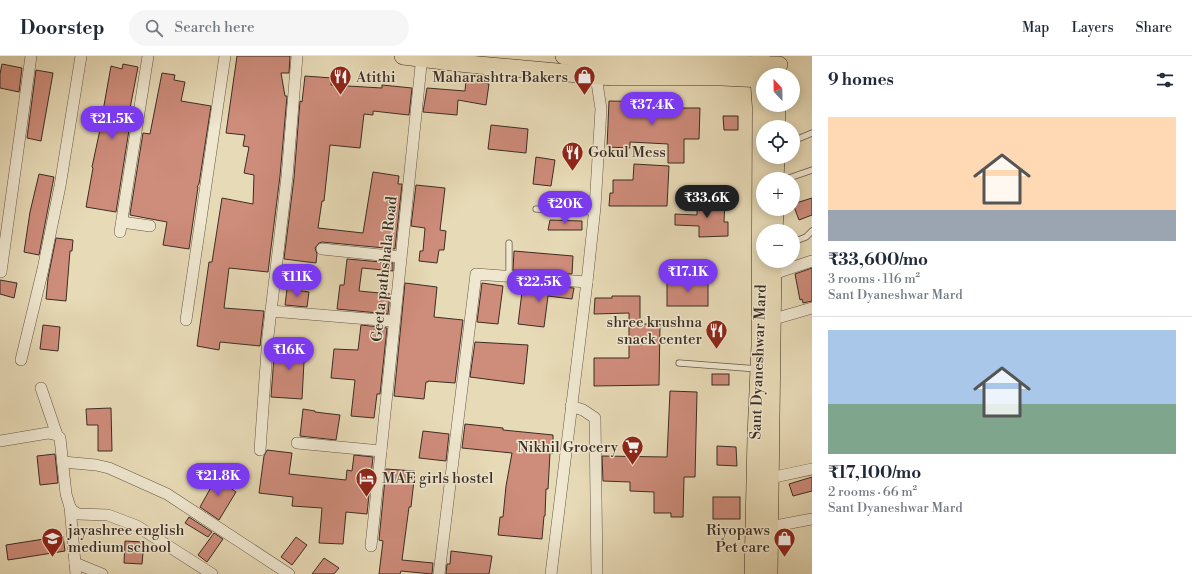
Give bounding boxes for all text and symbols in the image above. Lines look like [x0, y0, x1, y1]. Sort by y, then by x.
search box [129, 10, 409, 46]
text: Doorstep [20, 16, 105, 40]
icon: search [143, 17, 165, 39]
text: Search here [175, 18, 255, 37]
text: Map [1022, 19, 1049, 37]
text: Layers [1071, 19, 1114, 37]
text: Share [1136, 19, 1172, 37]
restaurant icon: Atithi [327, 64, 353, 97]
shop icon: Maharashtra Bakers [571, 64, 597, 97]
place label: Atithi [355, 68, 396, 87]
place label: Maharashtra Bakers [432, 68, 568, 87]
north arrow [756, 68, 800, 112]
map controls [756, 68, 800, 268]
text: 9 homes [828, 69, 894, 91]
icon: filters [1154, 69, 1176, 91]
pin: ₹37.4K [619, 92, 685, 126]
text: ₹37.4K [629, 97, 675, 113]
pin: ₹21.5K [79, 106, 145, 140]
text: ₹21.5K [90, 111, 134, 127]
button: locate [756, 120, 800, 164]
restaurant icon: Gokul Mess [559, 139, 585, 172]
place label: Gokul Mess [588, 143, 666, 162]
icon: home [966, 143, 1038, 215]
button: + [756, 172, 800, 216]
pin: ₹33.6K [674, 185, 740, 219]
text: ₹33.6K [684, 190, 730, 206]
pin: ₹20K [541, 191, 589, 225]
street label: Geeta pathshala Road [367, 195, 402, 343]
text: ₹20K [547, 196, 583, 212]
button: − [756, 224, 800, 268]
text: ₹33,600/mo [828, 249, 928, 271]
pin: ₹17.1K [655, 259, 721, 293]
pin: ₹11K [273, 264, 321, 298]
text: ₹17.1K [668, 264, 708, 280]
text: ₹11K [281, 269, 313, 285]
pin: ₹22.5K [506, 269, 572, 303]
text: 3 rooms · 116 m² [828, 271, 920, 287]
text: ₹22.5K [516, 274, 562, 290]
street label: Sant Dyaneshwar Mard [746, 284, 771, 440]
text: Sant Dyaneshwar Mard [828, 287, 963, 303]
place label: shree krushna snack center [607, 313, 703, 349]
restaurant icon: shree krushna snack center [704, 318, 730, 351]
pin: ₹16K [265, 337, 313, 371]
text: ₹16K [273, 342, 305, 358]
icon: home [966, 356, 1038, 428]
supermarket icon: Nikhil Grocery [620, 434, 646, 467]
place label: Nikhil Grocery [517, 438, 619, 457]
text: ₹17,100/mo [828, 462, 921, 484]
pin: ₹21.8K [185, 463, 251, 497]
hotel icon: MAE girls hostel [353, 465, 379, 498]
text: ₹21.8K [196, 468, 240, 484]
place label: MAE girls hostel [382, 469, 494, 488]
text: 2 rooms · 66 m² [828, 484, 917, 500]
text: Sant Dyaneshwar Mard [828, 500, 963, 516]
place label: jayashree english medium school [67, 521, 185, 557]
place label: Riyopaws Pet care [706, 521, 770, 557]
school or university icon: jayashree english medium school [40, 526, 66, 559]
shop icon: Riyopaws Pet care [772, 526, 798, 559]

